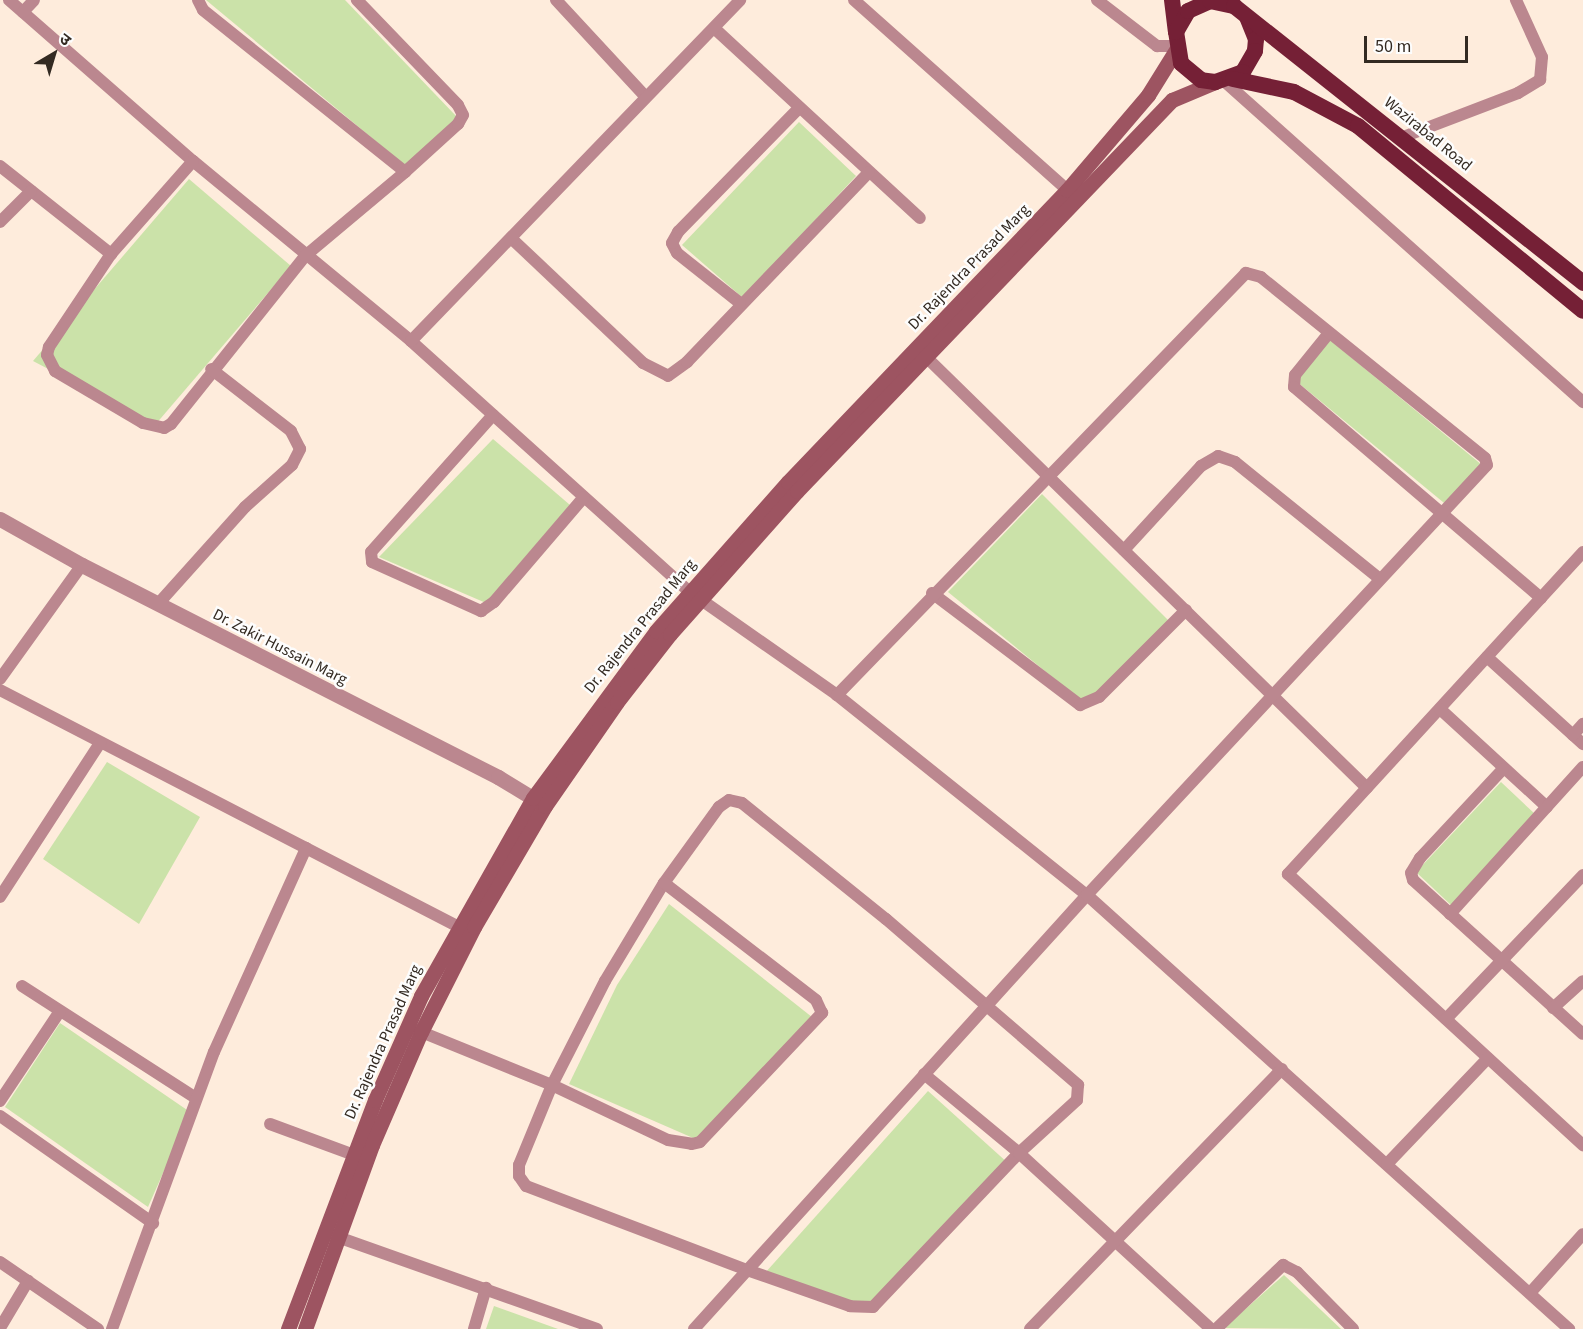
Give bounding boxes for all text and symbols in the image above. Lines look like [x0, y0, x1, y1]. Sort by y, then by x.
north arrow [24, 24, 84, 84]
scale bar [1367, 24, 1470, 62]
text: उ [55, 28, 76, 51]
text: 50 m [1375, 34, 1411, 59]
street label: Wazirabad Road [1380, 93, 1476, 175]
street label: Dr. Rajendra Prasad Marg [904, 200, 1034, 334]
street label: Dr. Rajendra Prasad Marg [580, 555, 700, 697]
street label: Dr. Zakir Hussain Marg [210, 605, 350, 689]
street label: Dr. Rajendra Prasad Marg [340, 962, 426, 1122]

